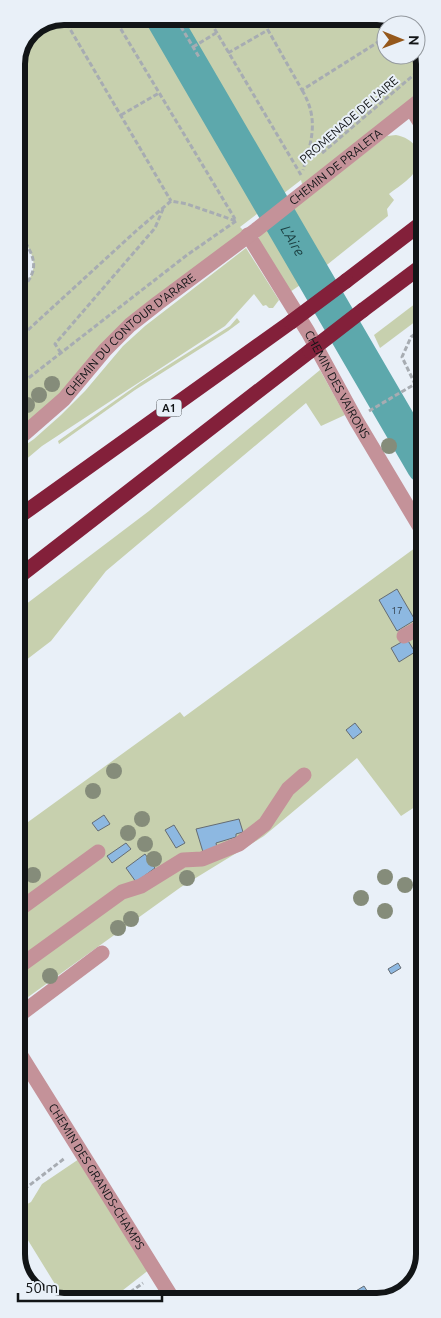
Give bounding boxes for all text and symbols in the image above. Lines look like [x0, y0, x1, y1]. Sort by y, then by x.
north arrow [376, 15, 426, 65]
text: N [406, 35, 422, 46]
street label: PROMENADE DE L'AIRE [297, 73, 400, 166]
street label: CHEMIN DE PRALETA [286, 126, 385, 207]
water label: L'Aire [278, 222, 308, 259]
street label: CHEMIN DU CONTOUR D'ARARE [62, 270, 198, 399]
street label: CHEMIN DES VAIRONS [302, 328, 372, 440]
road number: A1 [156, 399, 182, 416]
house number: 17 [391, 605, 403, 616]
street label: CHEMIN DES GRANDS-CHAMPS [46, 1101, 147, 1252]
scale bar [18, 1270, 161, 1302]
text: 50 m [25, 1279, 58, 1296]

